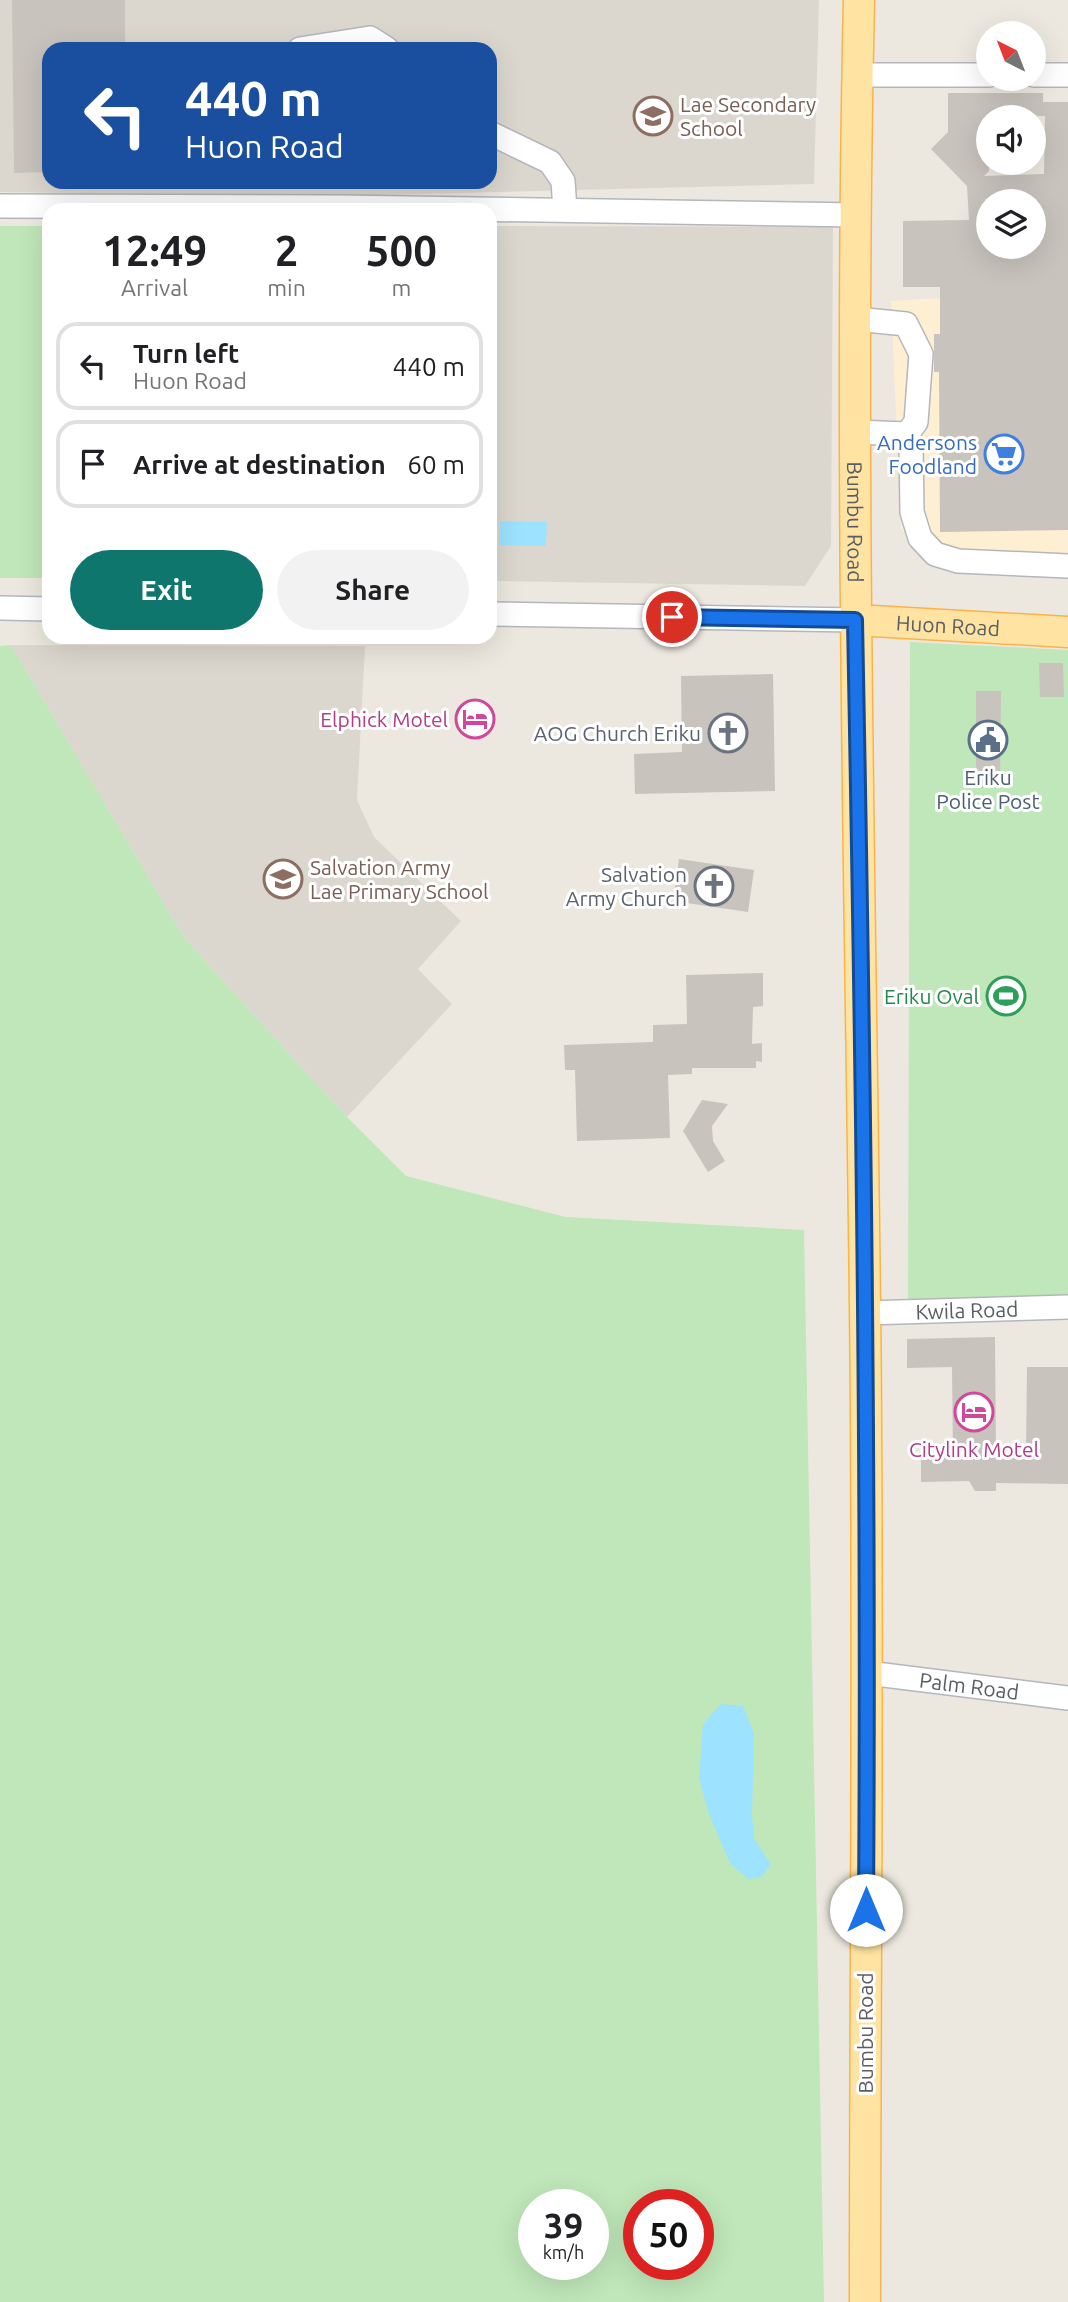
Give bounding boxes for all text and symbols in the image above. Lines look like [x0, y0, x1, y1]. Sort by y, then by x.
north arrow [976, 21, 1046, 91]
map controls [976, 21, 1046, 259]
icon: left [70, 70, 161, 161]
text: 440 m [185, 70, 322, 125]
place label: Lae Secondary School [680, 92, 816, 140]
school or university icon: Lae Secondary School [632, 95, 674, 137]
button: sound [976, 105, 1046, 175]
text: Huon Road [185, 128, 344, 164]
button: layers [976, 189, 1046, 259]
text: 12:49 [102, 227, 207, 274]
text: 2 [275, 227, 298, 274]
text: 500 [366, 227, 437, 274]
text: Arrival [121, 275, 188, 300]
text: min [267, 275, 306, 300]
text: m [391, 275, 411, 300]
text: Turn left [133, 339, 239, 368]
icon: left [74, 347, 112, 385]
text: 440 m [393, 352, 465, 381]
text: Huon Road [133, 368, 247, 393]
place label: Andersons Foodland [877, 430, 977, 478]
supermarket icon: Andersons Foodland [983, 433, 1025, 475]
icon: arrive [74, 445, 112, 483]
text: Arrive at destination [133, 450, 386, 479]
text: 60 m [407, 450, 465, 479]
street label: Bumbu Road [843, 461, 868, 583]
button: Exit [70, 550, 263, 630]
button: Share [277, 550, 469, 630]
pin [642, 587, 702, 647]
icon: arrive [653, 598, 691, 636]
street label: Huon Road [895, 610, 1001, 640]
hotel icon: Elphick Motel [454, 698, 496, 740]
place label: Elphick Motel [320, 707, 448, 731]
church icon: AOG Church Eriku [707, 712, 749, 754]
public building icon: Eriku Police Post [967, 719, 1009, 761]
place label: AOG Church Eriku [534, 721, 701, 745]
place label: Eriku Police Post [936, 765, 1040, 813]
place label: Salvation Army Lae Primary School [310, 855, 489, 903]
school or university icon: Salvation Army Lae Primary School [262, 858, 304, 900]
place label: Salvation Army Church [566, 862, 687, 910]
church icon: Salvation Army Church [693, 865, 735, 907]
sports icon: Eriku Oval [985, 975, 1027, 1017]
place label: Eriku Oval [884, 984, 979, 1008]
street label: Kwila Road [915, 1296, 1019, 1324]
hotel icon: Citylink Motel [953, 1391, 995, 1433]
place label: Citylink Motel [909, 1437, 1039, 1461]
street label: Palm Road [918, 1668, 1020, 1704]
position arrow [829, 1873, 903, 1947]
street label: Bumbu Road [853, 1973, 877, 2093]
speed limit sign: 50 [623, 2189, 714, 2280]
text: 39 [544, 2205, 583, 2245]
text: km/h [543, 2242, 584, 2262]

